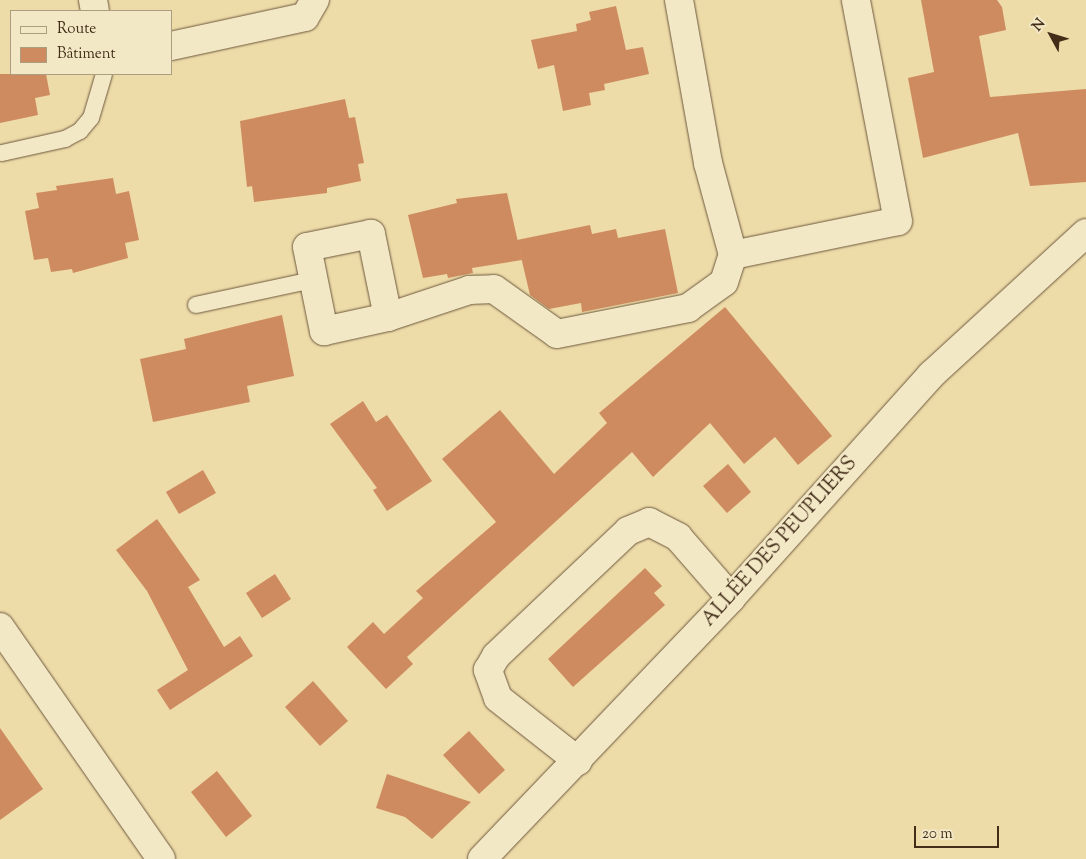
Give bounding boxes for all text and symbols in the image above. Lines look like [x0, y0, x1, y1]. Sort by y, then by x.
legend [10, 10, 172, 75]
north arrow [1026, 10, 1076, 60]
text: N [1028, 15, 1051, 36]
text: Route [57, 19, 96, 40]
text: Bâtiment [57, 44, 116, 65]
street label: ALLÉE DES PEUPLIERS [697, 452, 863, 632]
scale bar [916, 816, 1001, 848]
text: 20 m [922, 824, 953, 845]

